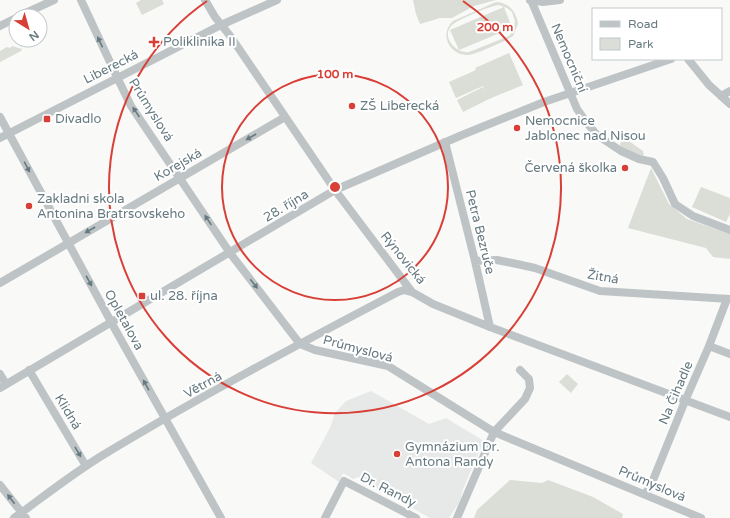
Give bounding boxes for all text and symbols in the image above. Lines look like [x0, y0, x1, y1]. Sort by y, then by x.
north arrow [8, 8, 48, 48]
legend [592, 8, 722, 60]
text: Road [628, 17, 658, 31]
text: 200 m [477, 20, 513, 34]
street label: Nemocniční [547, 21, 591, 95]
text: N [26, 28, 41, 43]
place label: Poliklinika II [163, 34, 236, 50]
one-way arrow [97, 36, 103, 48]
marker: Poliklinika II [148, 36, 160, 48]
text: Park [628, 37, 654, 51]
street label: Liberecká [81, 46, 141, 88]
text: 100 m [317, 67, 353, 81]
street label: Průmyslová [125, 75, 177, 145]
place label: ZŠ Liberecká [360, 98, 439, 114]
marker: ZŠ Liberecká [347, 101, 357, 111]
one-way arrow [132, 107, 140, 118]
place label: Divadlo [55, 111, 101, 127]
place label: Nemocnice Jablonec nad Nisou [525, 113, 646, 144]
marker: Divadlo [42, 114, 52, 124]
marker: Nemocnice Jablonec nad Nisou [512, 123, 522, 133]
one-way arrow [245, 133, 257, 140]
street label: Korejská [151, 145, 205, 185]
place label: Červená školka [524, 160, 617, 176]
one-way arrow [23, 161, 30, 173]
marker: Červená školka [620, 163, 630, 173]
centre of rings [328, 180, 342, 194]
street label: 28. října [261, 186, 311, 226]
street label: Petra Bezruče [462, 188, 498, 276]
place label: Zakladni skola Antonina Bratrsovskeho [37, 191, 185, 222]
marker: Zakladni skola Antonina Bratrsovskeho [24, 201, 34, 211]
one-way arrow [204, 215, 212, 225]
one-way arrow [84, 226, 96, 233]
street label: Rýnovická [377, 228, 429, 288]
street label: Žitná [586, 266, 620, 288]
one-way arrow [85, 275, 92, 287]
one-way arrow [249, 278, 258, 289]
street label: Opletalova [101, 287, 147, 353]
place label: ul. 28. října [150, 288, 218, 304]
marker: ul. 28. října [137, 291, 147, 301]
street label: Průmyslová [321, 332, 395, 366]
street label: Na Čihadle [655, 359, 697, 427]
street label: Větrná [181, 368, 225, 402]
one-way arrow [143, 380, 149, 391]
street label: Klidná [51, 391, 85, 433]
place label: Gymnázium Dr. Antona Randy [405, 439, 500, 470]
one-way arrow [74, 446, 81, 458]
marker: Gymnázium Dr. Antona Randy [392, 449, 402, 459]
street label: Průmyslová [616, 463, 688, 505]
street label: Dr. Randy [357, 469, 419, 511]
one-way arrow [6, 493, 15, 504]

